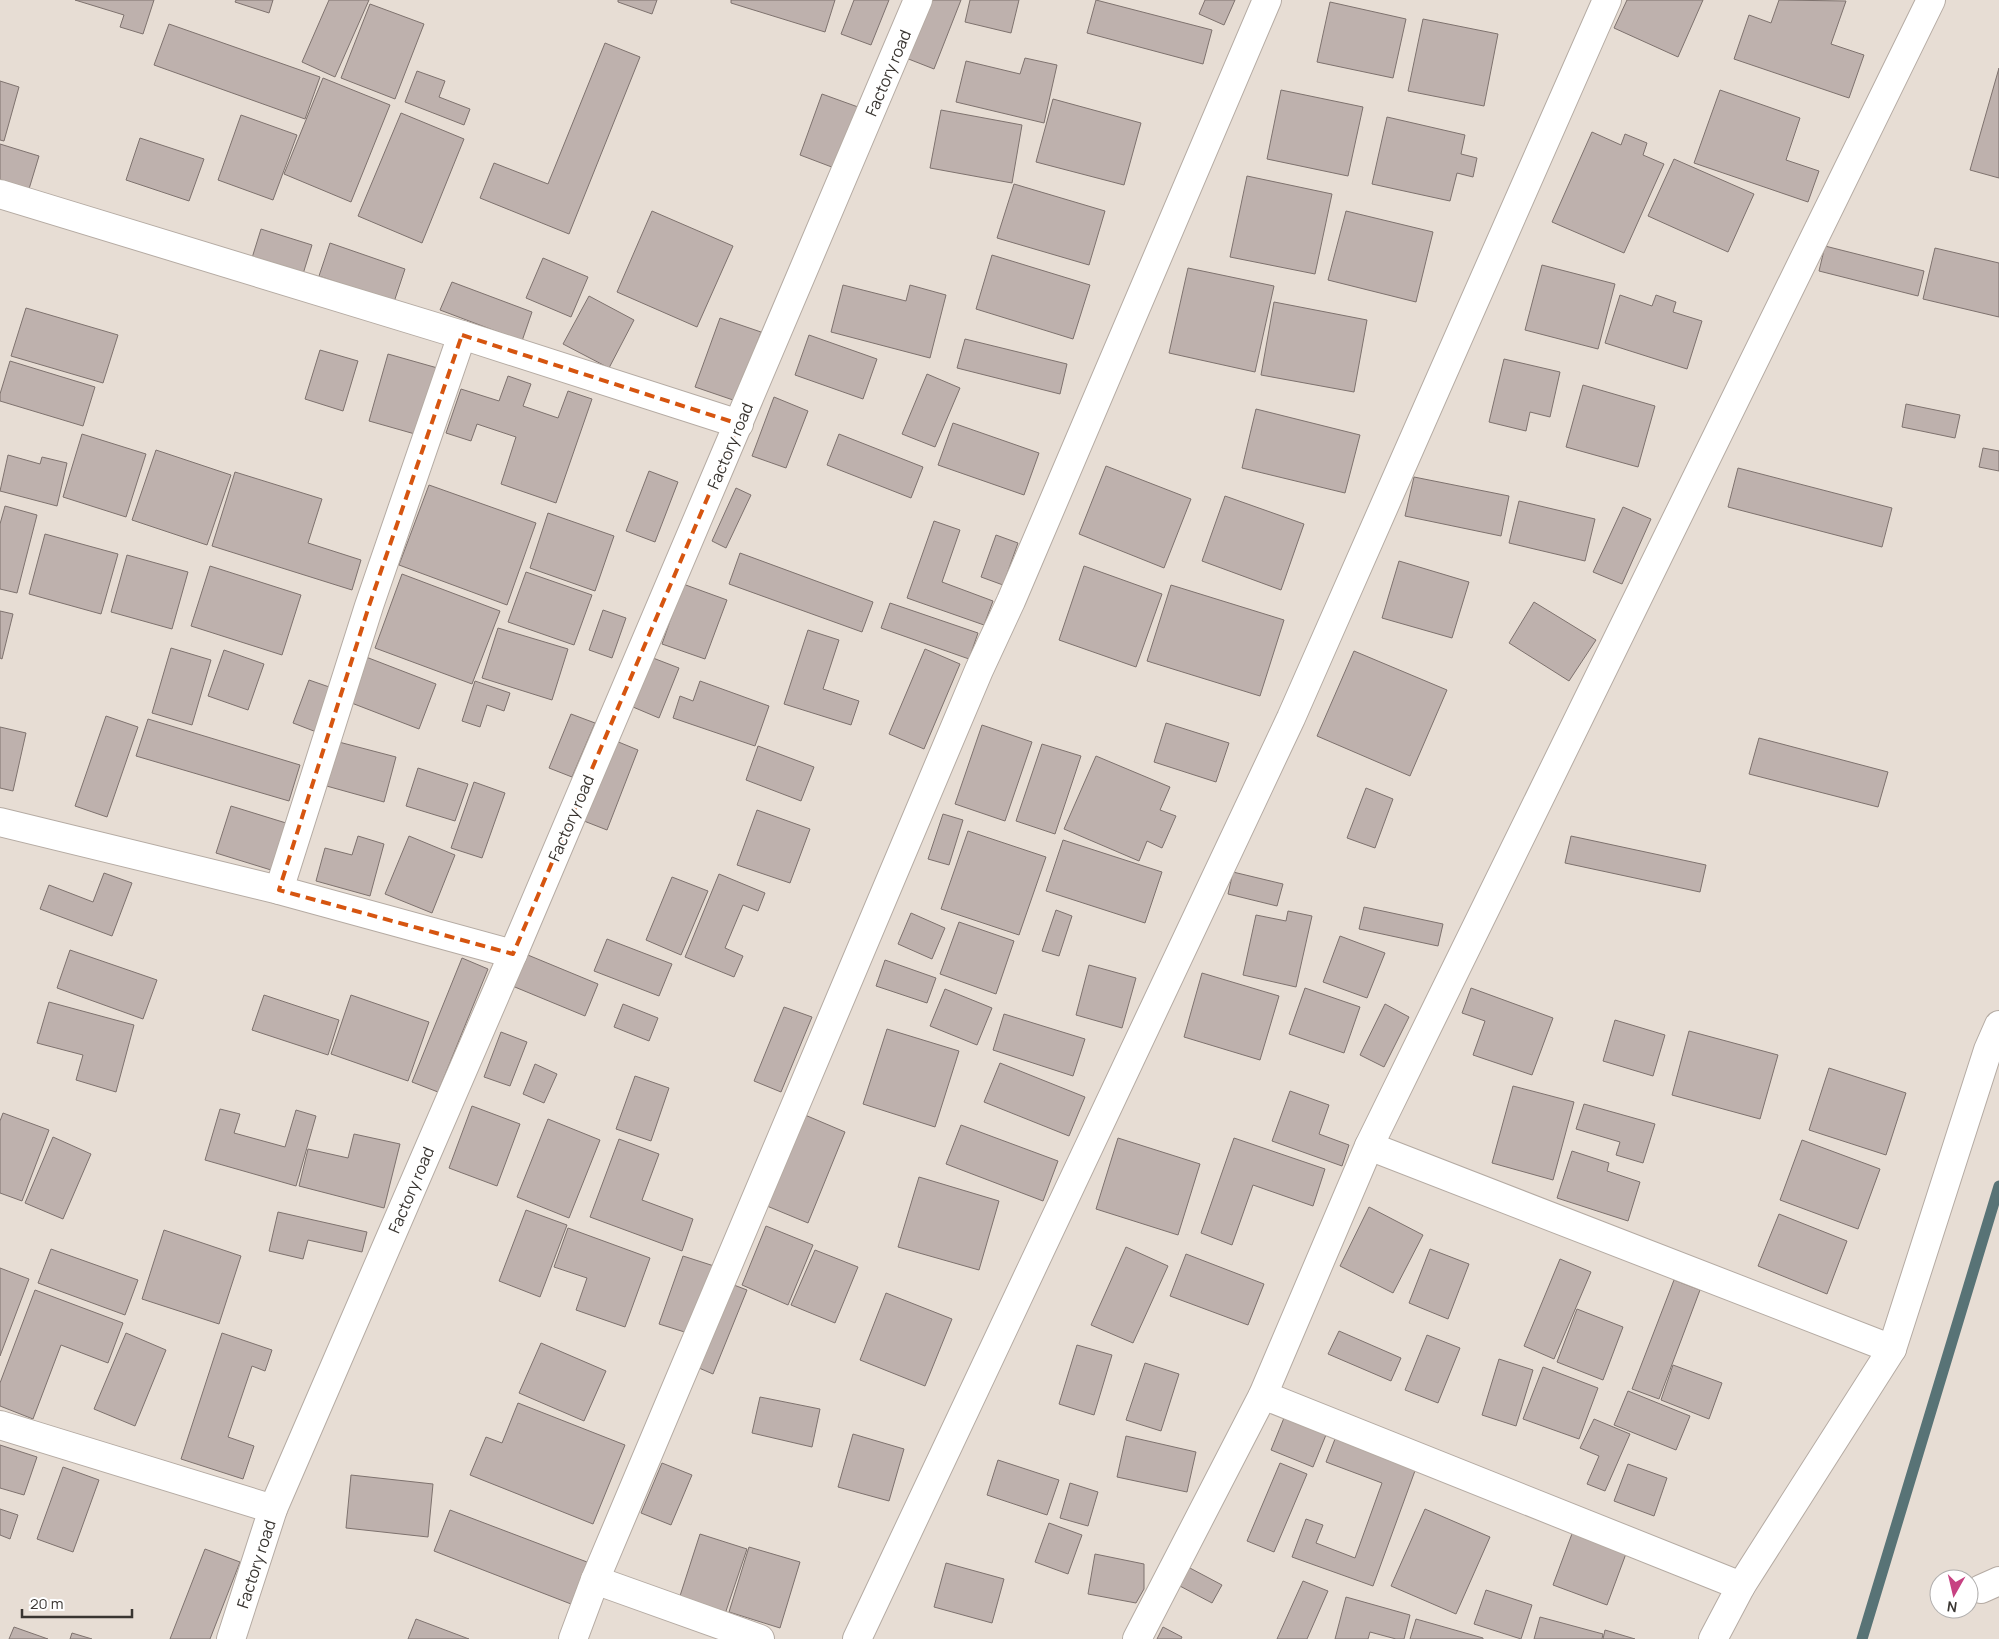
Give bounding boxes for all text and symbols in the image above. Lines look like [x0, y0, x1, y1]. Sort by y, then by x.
street label: Factory road [860, 26, 916, 120]
street label: Factory road [702, 399, 758, 493]
street label: Factory road [543, 771, 599, 865]
street label: Factory road [383, 1143, 439, 1237]
street label: Factory road [231, 1517, 281, 1611]
north arrow [1929, 1569, 1979, 1619]
scale bar [22, 1586, 132, 1618]
text: 20 m [30, 1593, 63, 1614]
text: N [1946, 1597, 1958, 1617]

